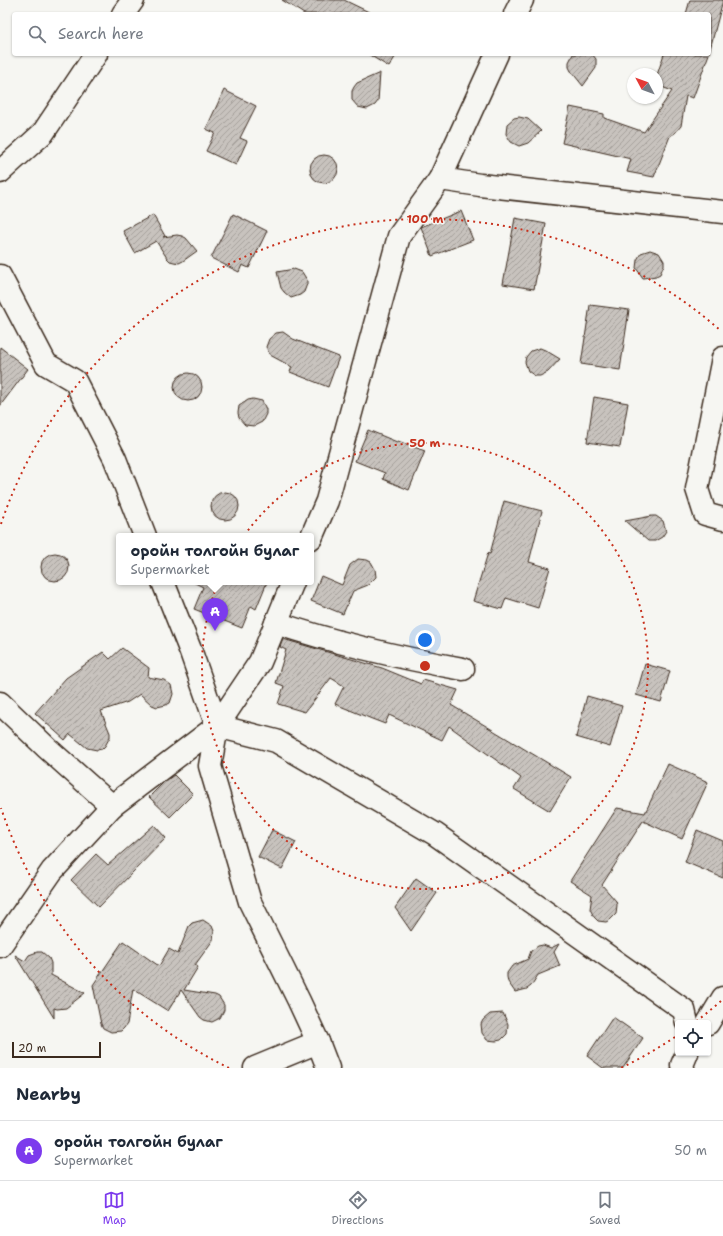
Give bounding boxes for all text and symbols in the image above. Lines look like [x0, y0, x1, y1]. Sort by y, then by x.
search box [12, 12, 711, 56]
icon: search [26, 23, 48, 45]
text: Search here [58, 24, 144, 44]
north arrow [627, 68, 663, 104]
text: 100 m [407, 211, 444, 227]
text: 50 m [410, 435, 441, 451]
popup [116, 533, 314, 585]
text: оройн толгойн булаг [131, 541, 299, 561]
text: Supermarket [131, 561, 210, 578]
pin: A [202, 598, 228, 631]
your location [415, 630, 435, 650]
centre of rings [418, 659, 432, 673]
map controls [675, 1020, 711, 1056]
button: locate [675, 1020, 711, 1056]
scale bar [12, 1040, 101, 1059]
text: 20 m [18, 1041, 46, 1056]
text: Nearby [16, 1083, 81, 1105]
text: оройн толгойн булаг [54, 1132, 223, 1152]
text: A [24, 1142, 34, 1159]
text: 50 m [674, 1142, 707, 1159]
text: Supermarket [54, 1152, 133, 1169]
tab: Map [103, 1189, 126, 1228]
tab: Directions [331, 1189, 384, 1228]
tab: Saved [589, 1189, 620, 1228]

